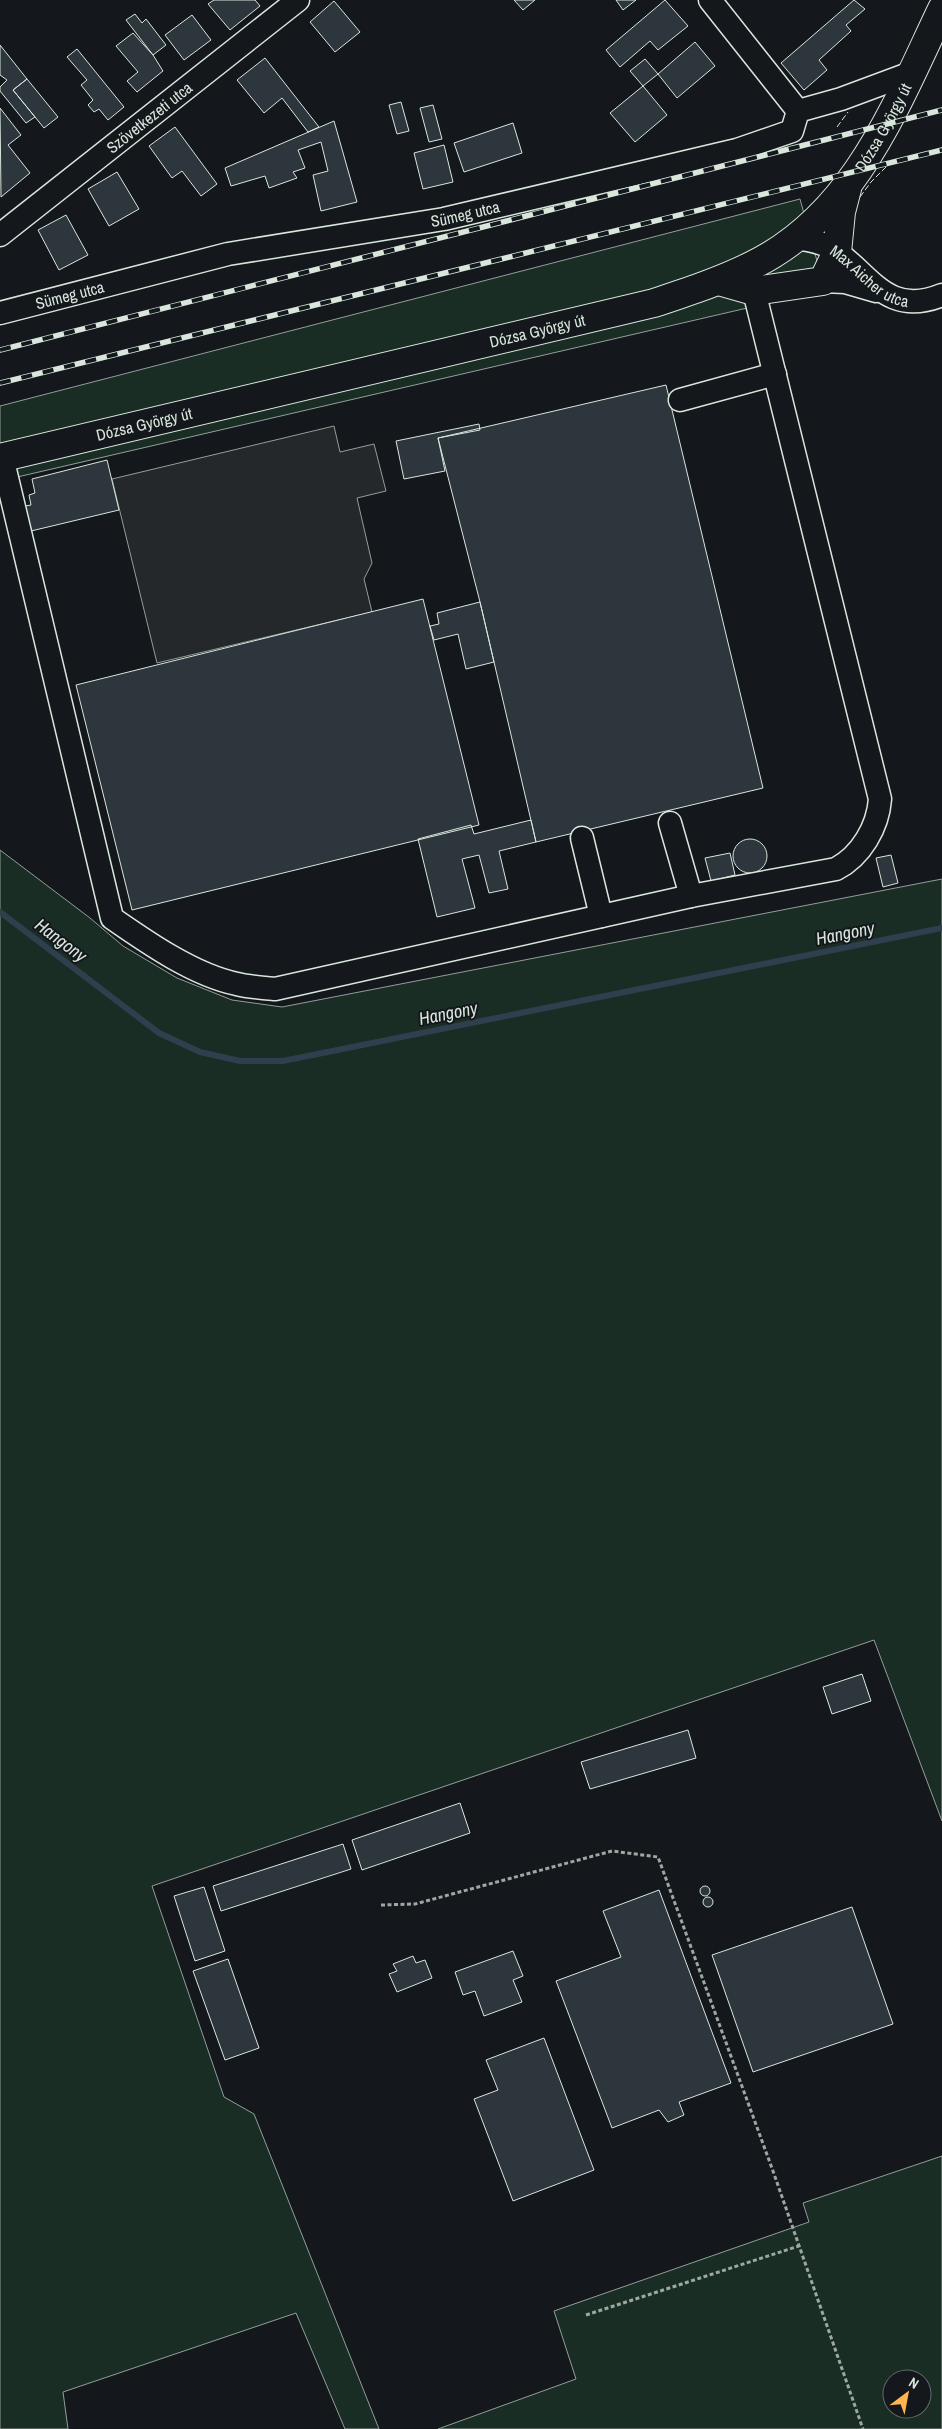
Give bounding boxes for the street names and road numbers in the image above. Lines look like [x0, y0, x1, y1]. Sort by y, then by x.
street label: Szövetkezeti utca [102, 76, 197, 158]
street label: Dózsa György út [849, 79, 916, 176]
street label: Sümeg utca [429, 195, 502, 232]
street label: Max Aicher utca [826, 240, 911, 312]
street label: Sümeg utca [33, 275, 107, 314]
street label: Dózsa György út [487, 309, 588, 353]
street label: Dózsa György út [94, 402, 194, 446]

